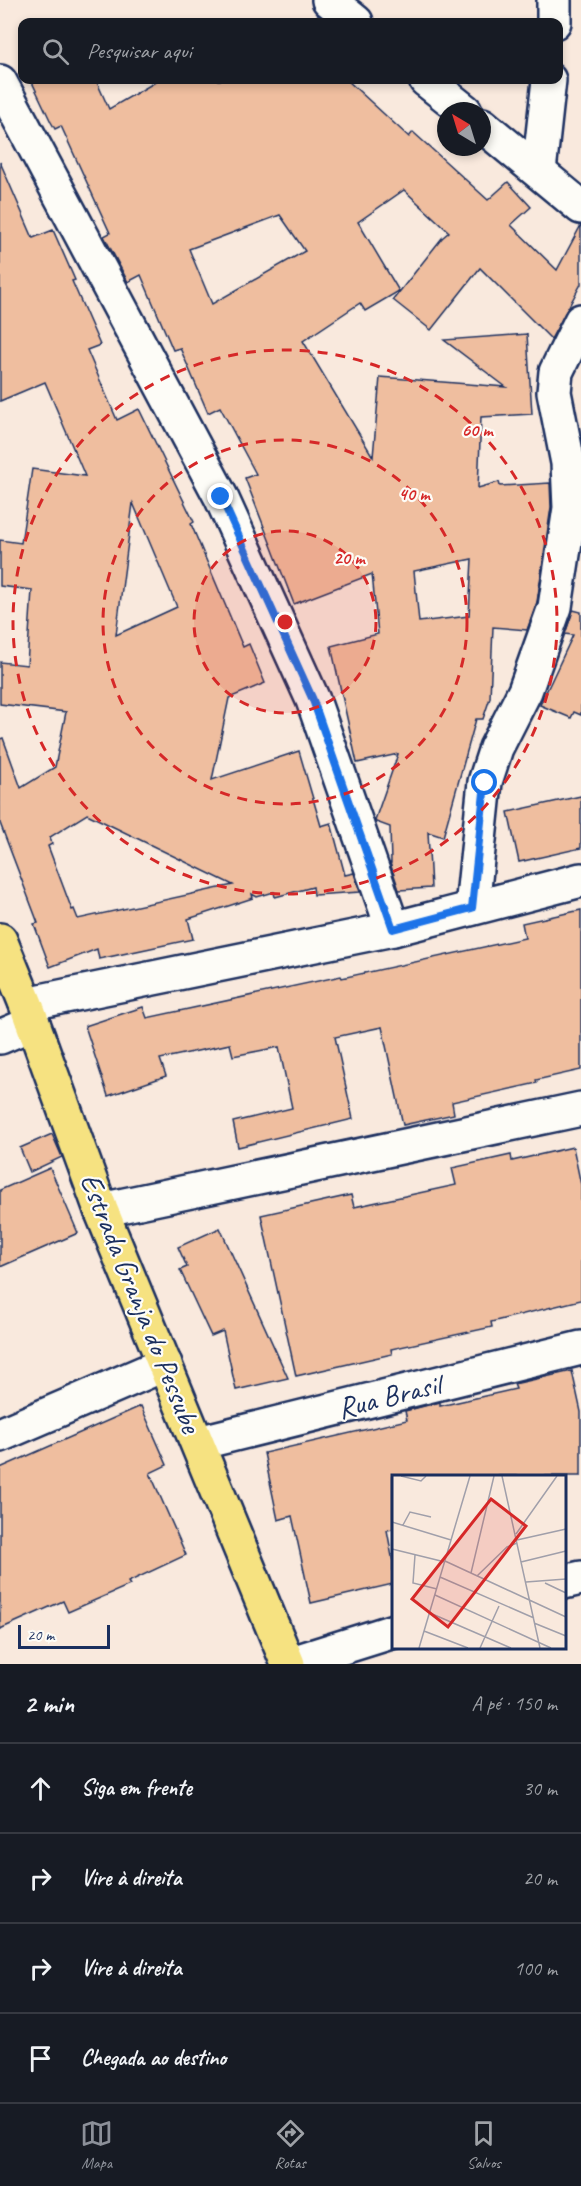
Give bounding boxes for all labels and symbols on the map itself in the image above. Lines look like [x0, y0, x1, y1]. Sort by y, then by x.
north arrow [437, 102, 491, 156]
text: 60 m [461, 419, 494, 441]
route end [207, 483, 233, 509]
text: 40 m [399, 483, 431, 505]
text: 20 m [334, 547, 366, 569]
centre of rings [275, 612, 295, 632]
route start [471, 769, 497, 795]
street label: Estrada Granja do Pessube [72, 1168, 211, 1440]
street label: Rua Brasil [333, 1364, 449, 1427]
inset map [392, 1475, 566, 1649]
scale bar [18, 1622, 110, 1650]

